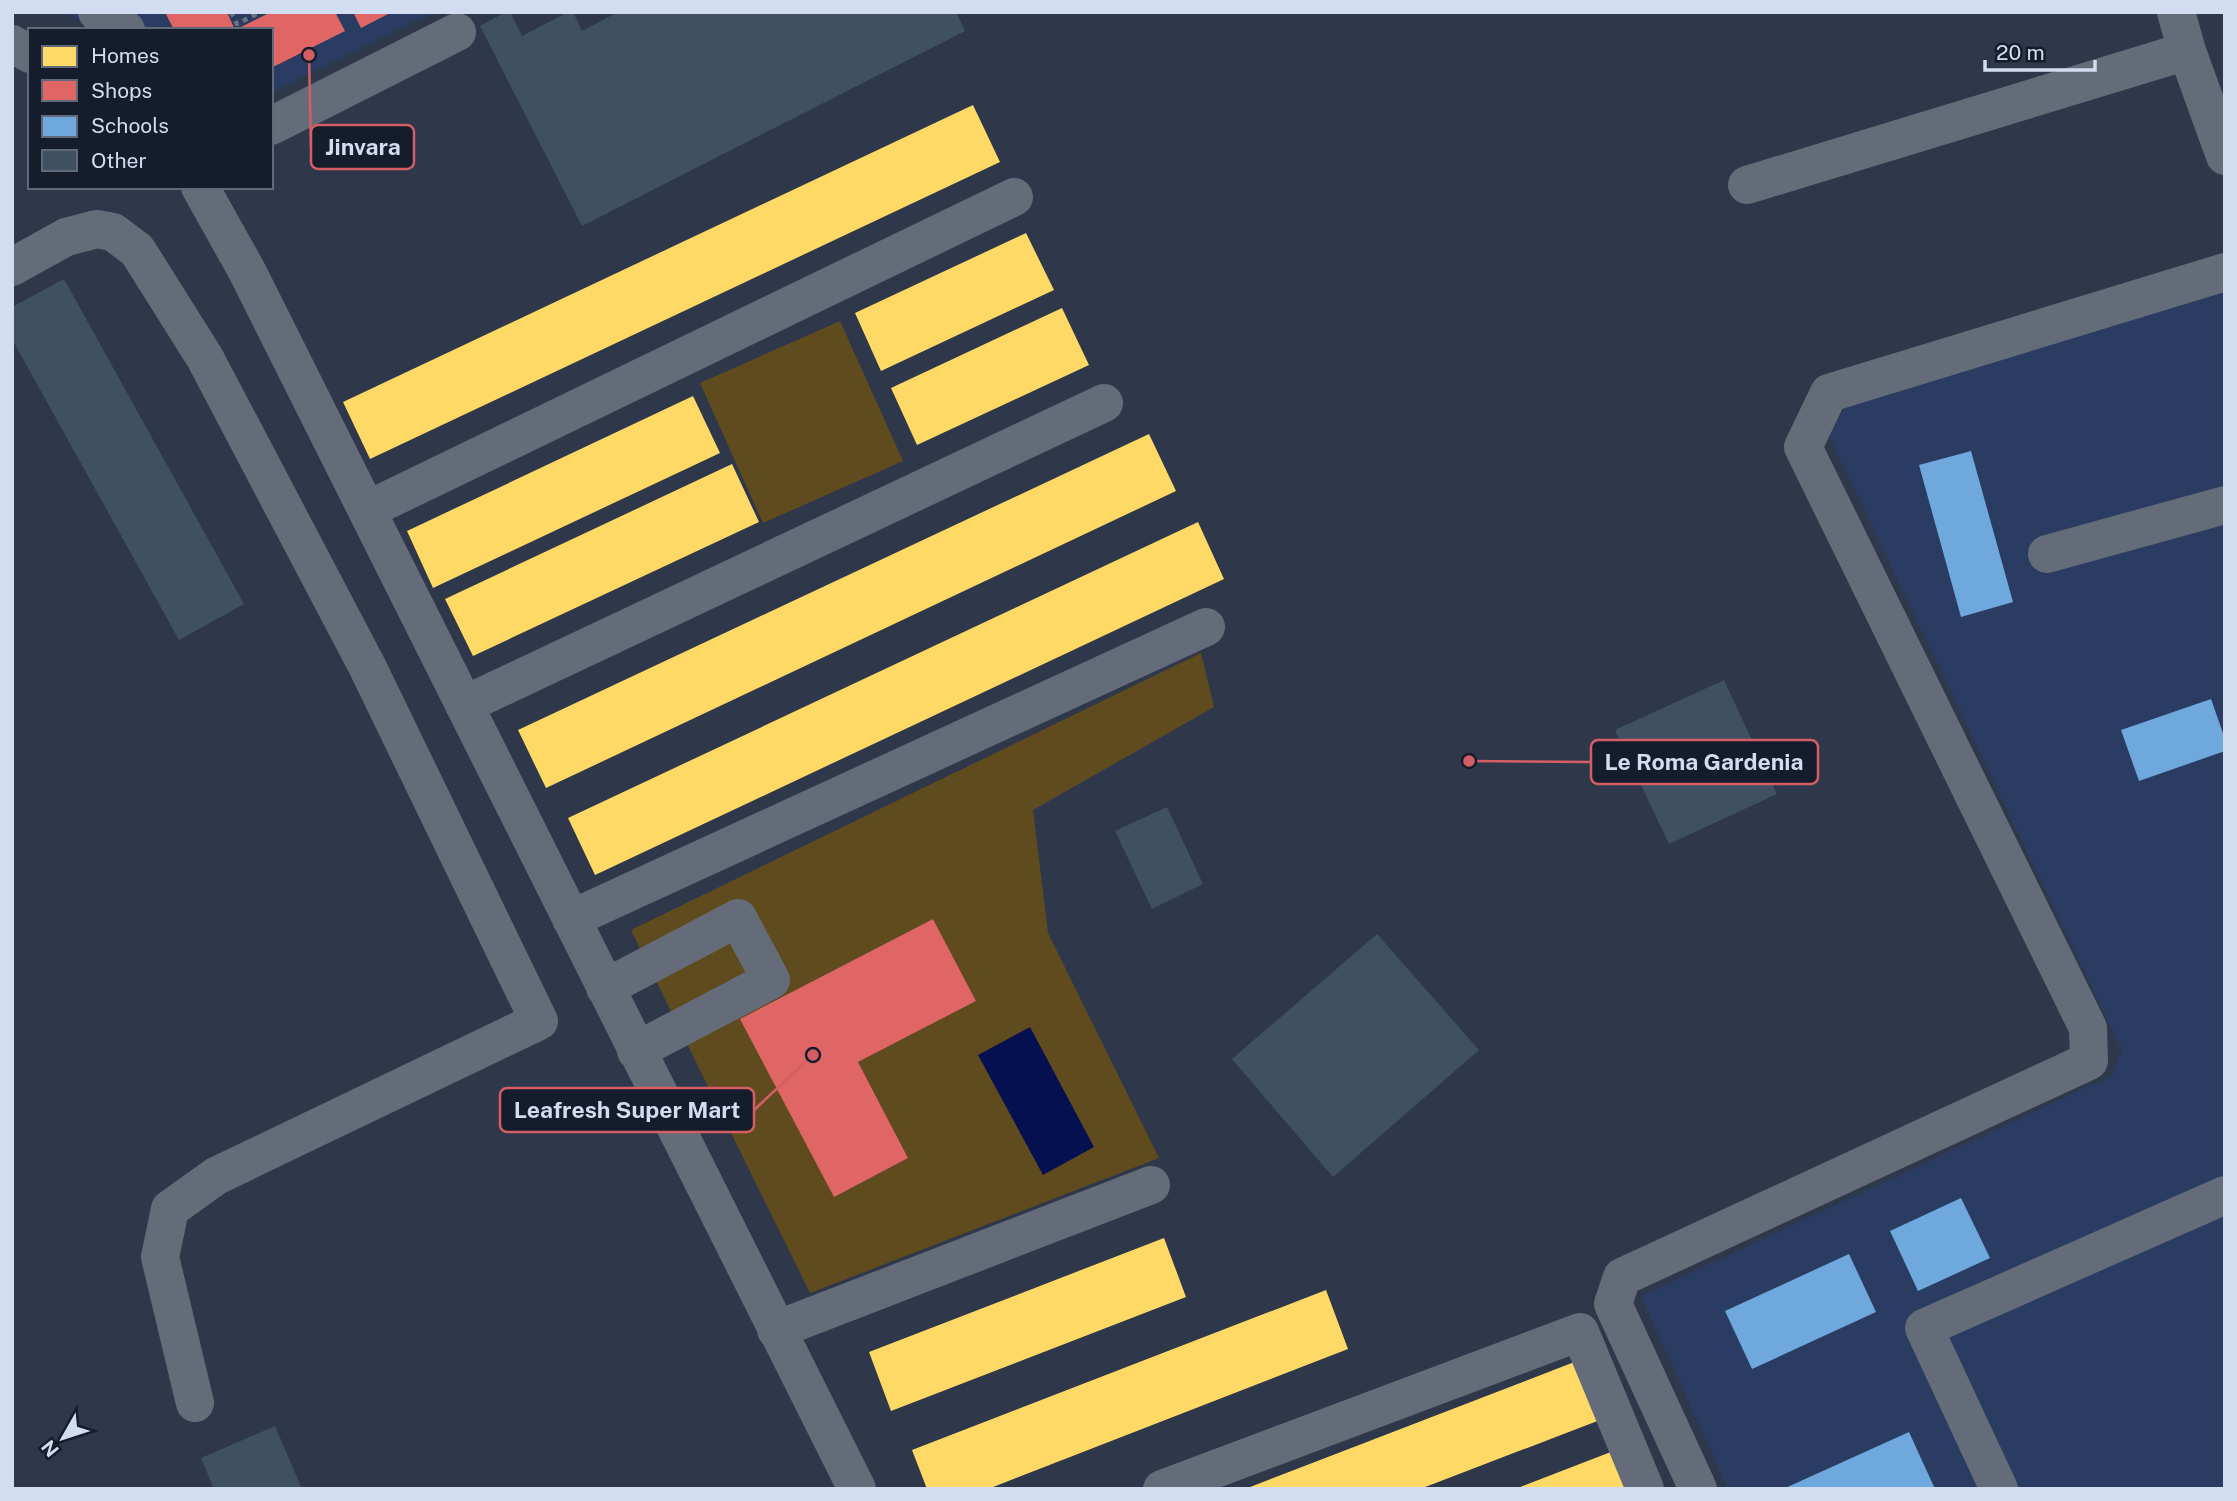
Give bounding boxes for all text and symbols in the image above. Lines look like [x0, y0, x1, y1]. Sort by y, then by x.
legend [28, 28, 273, 189]
scale bar [1985, 28, 2095, 72]
text: 20 m [1996, 40, 2045, 65]
text: Homes [91, 43, 159, 68]
text: Shops [91, 78, 152, 103]
text: Schools [91, 113, 169, 138]
callout: Jinvara [311, 125, 414, 169]
text: Jinvara [325, 133, 401, 160]
text: Other [91, 148, 147, 173]
callout: Le Roma Gardenia [1591, 740, 1818, 784]
text: Le Roma Gardenia [1605, 748, 1804, 775]
callout: Leafresh Super Mart [500, 1088, 754, 1132]
text: Leafresh Super Mart [514, 1096, 740, 1123]
north arrow [28, 1403, 98, 1473]
text: N [37, 1436, 63, 1461]

